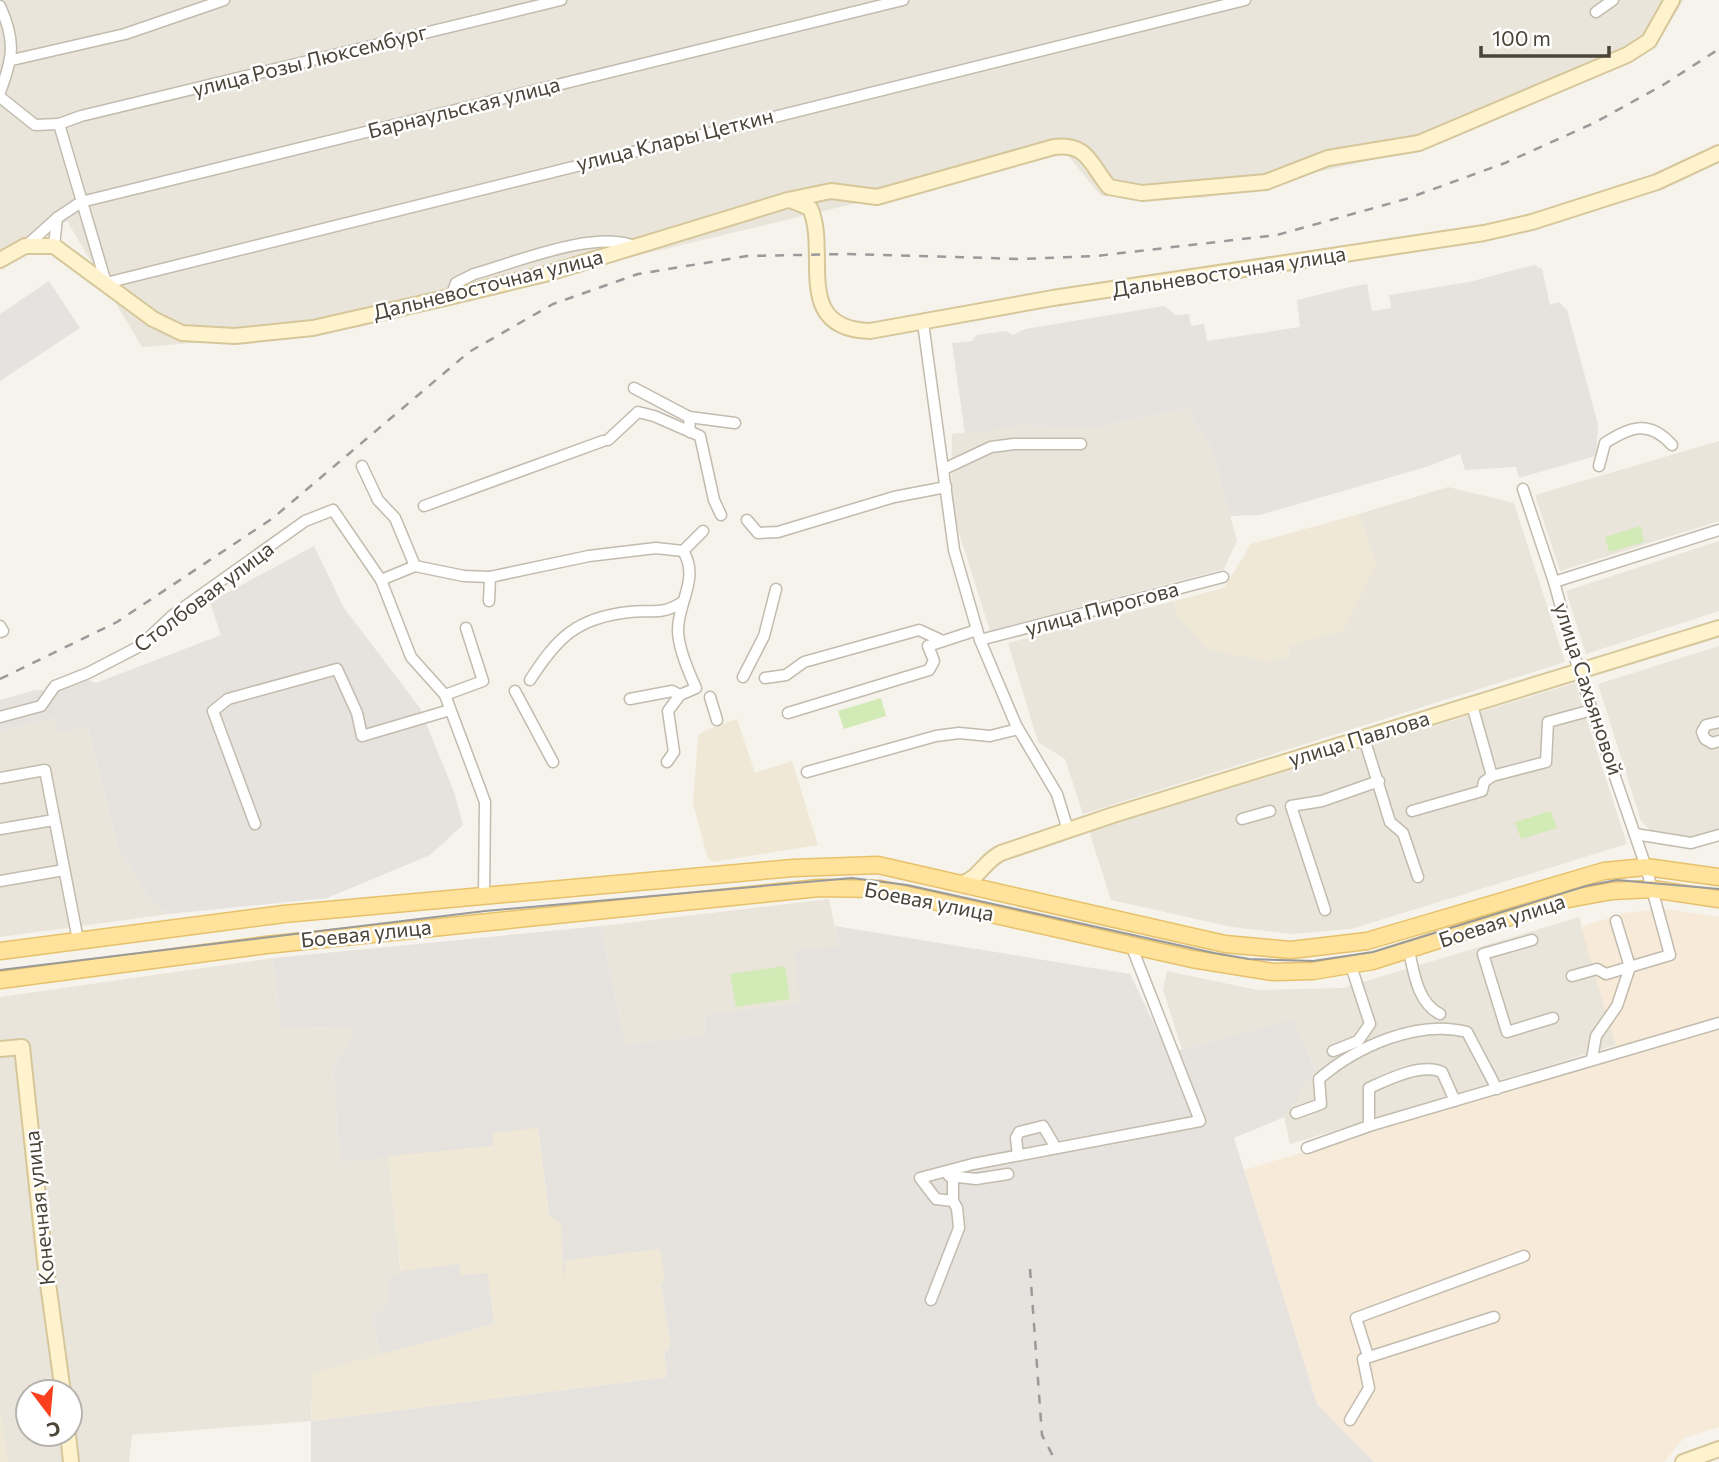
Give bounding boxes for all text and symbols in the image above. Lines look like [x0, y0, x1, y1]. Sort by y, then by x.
scale bar [1481, 14, 1609, 58]
street label: улица Розы Люксембург [190, 18, 430, 101]
text: 100 m [1492, 25, 1551, 50]
street label: Барнаульская улица [365, 71, 562, 143]
street label: улица Клары Цеткин [573, 102, 776, 175]
street label: Дальневосточная улица [1110, 240, 1347, 301]
street label: Дальневосточная улица [370, 243, 605, 324]
street label: Столбовая улица [128, 535, 278, 656]
street label: улица Пирогова [1022, 575, 1181, 640]
street label: улица Сахьяновой [1550, 599, 1629, 778]
street label: улица Павлова [1285, 704, 1432, 771]
street label: Боевая улица [862, 876, 996, 925]
street label: Боевая улица [1435, 887, 1568, 952]
street label: Боевая улица [299, 913, 432, 952]
street label: Конечная улица [18, 1130, 59, 1287]
north arrow [14, 1378, 84, 1448]
text: С [44, 1417, 63, 1443]

